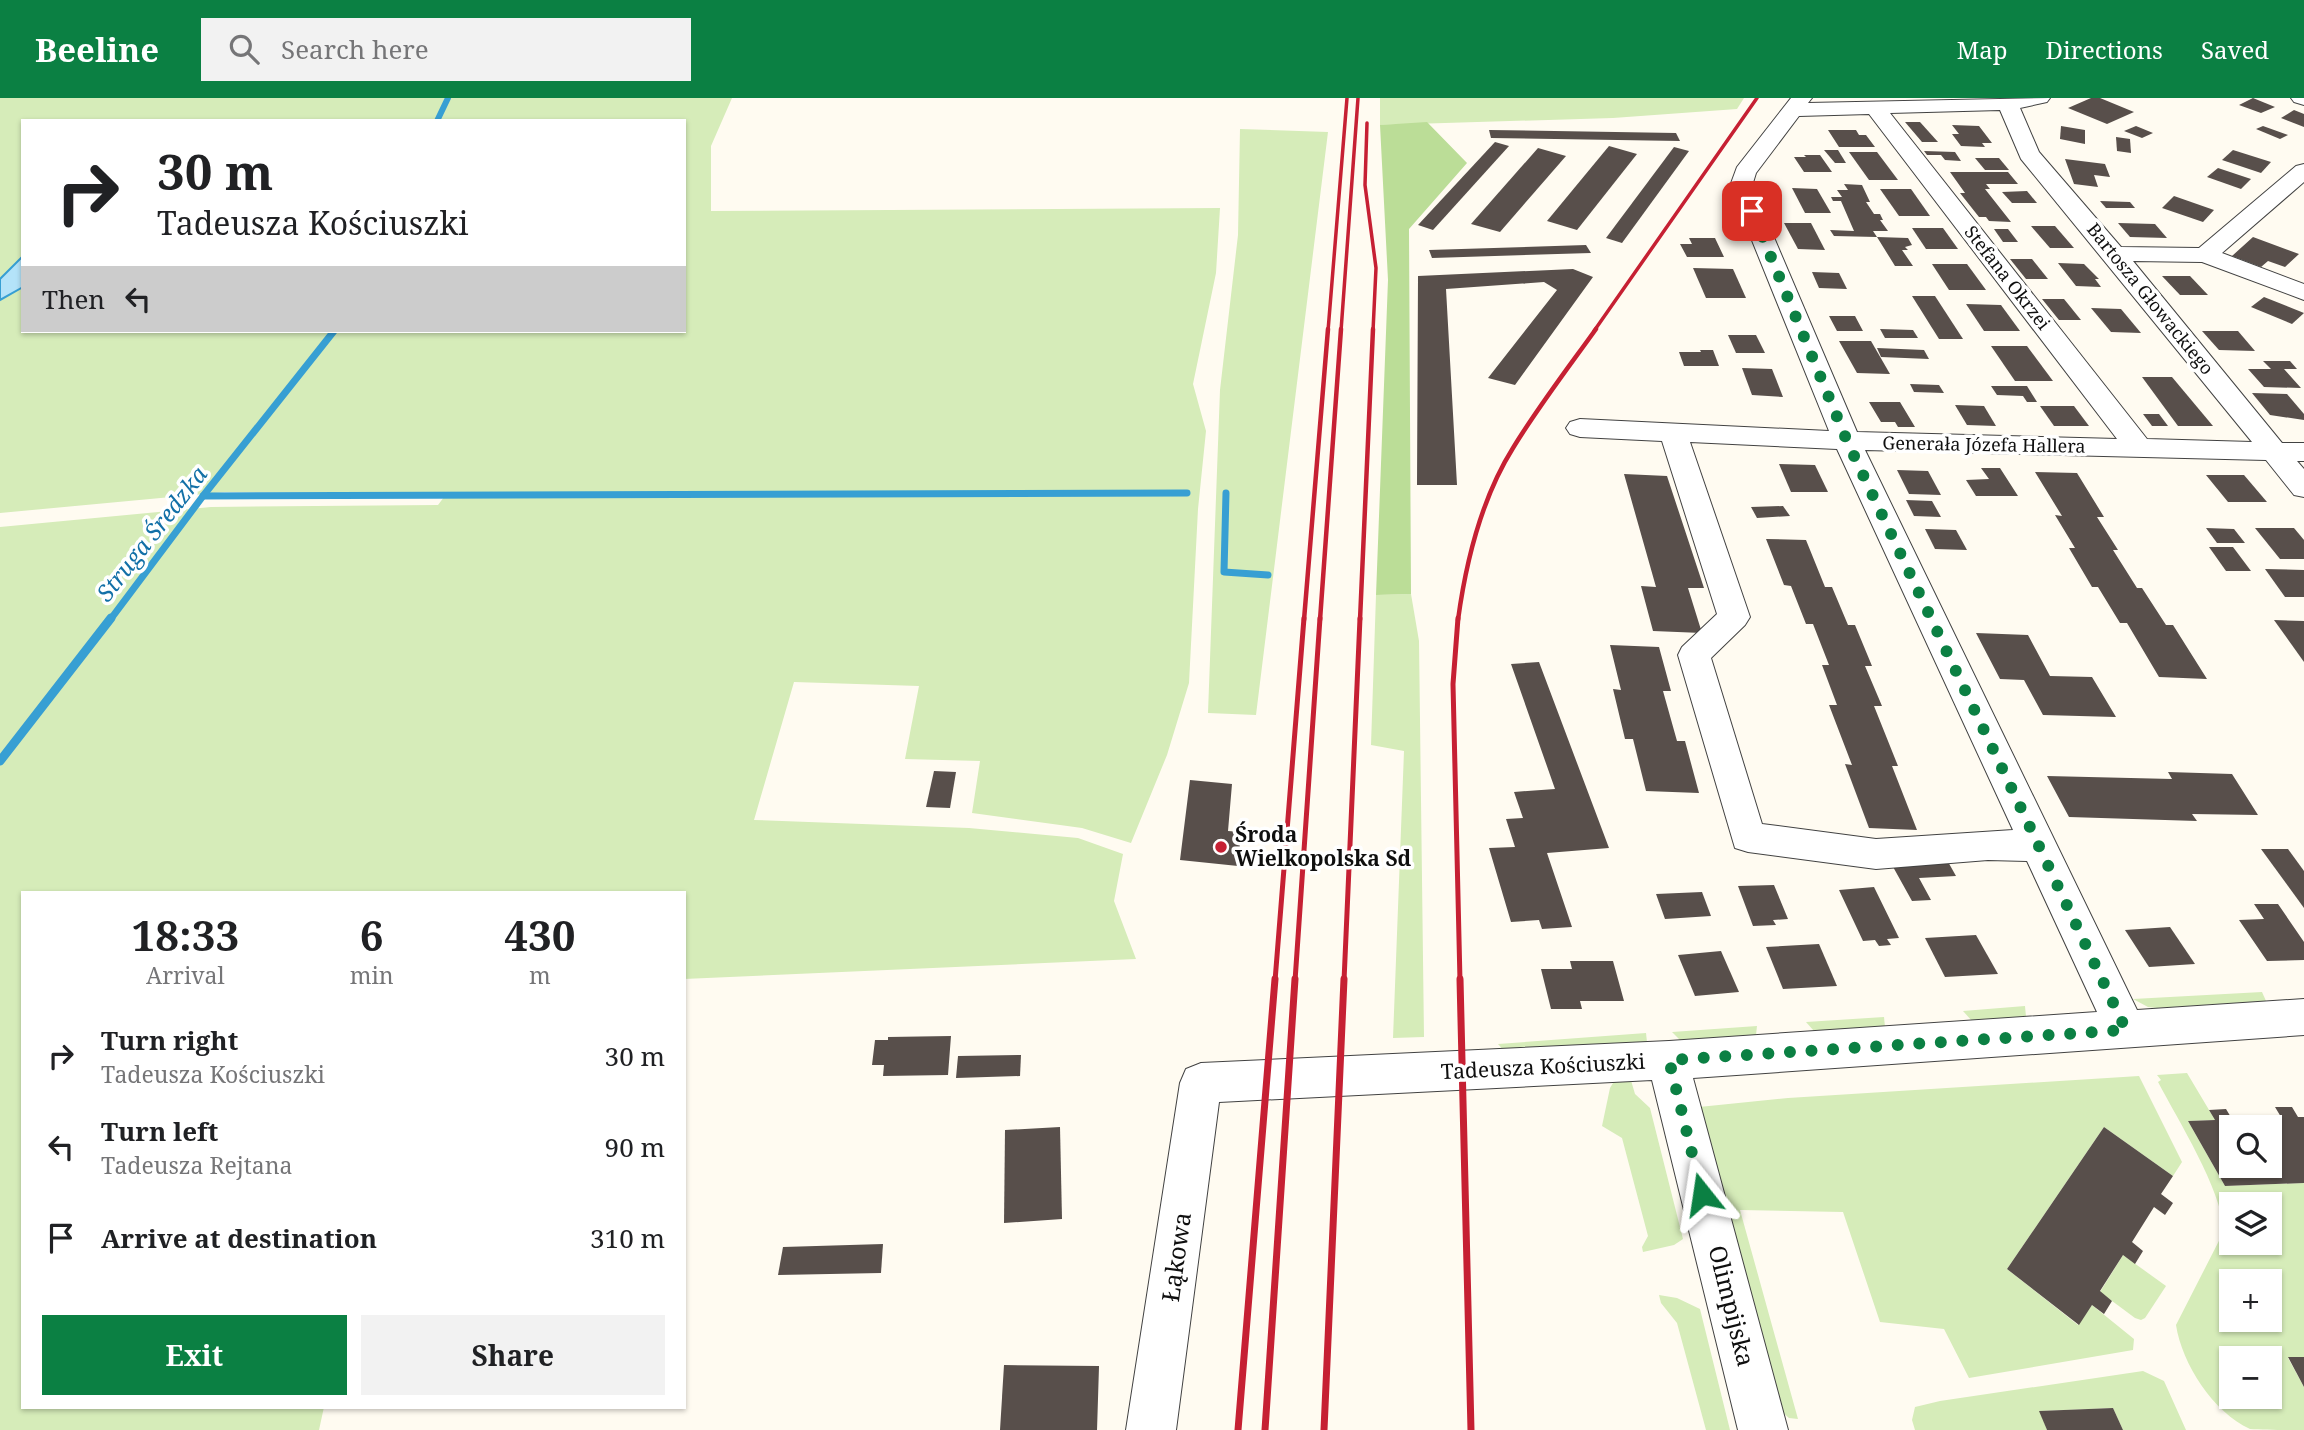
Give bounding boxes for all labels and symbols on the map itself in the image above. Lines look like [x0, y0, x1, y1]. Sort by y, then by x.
pin [1722, 181, 1782, 241]
street label: Bartosza Głowackiego [2082, 217, 2220, 379]
street label: Stefana Okrzei [1960, 220, 2056, 335]
street label: Generała Józefa Hallera [1882, 430, 2086, 458]
water label: Struga Średzka [88, 459, 214, 608]
place label: Środa Wielkopolska Sd [1235, 820, 1412, 872]
marker: Środa Wielkopolska Sd [1213, 839, 1229, 855]
street label: Tadeusza Kościuszki [1440, 1047, 1646, 1085]
position arrow [1665, 1157, 1739, 1231]
street label: Łąkowa [1153, 1210, 1198, 1304]
street label: Olimpijska [1701, 1242, 1763, 1370]

